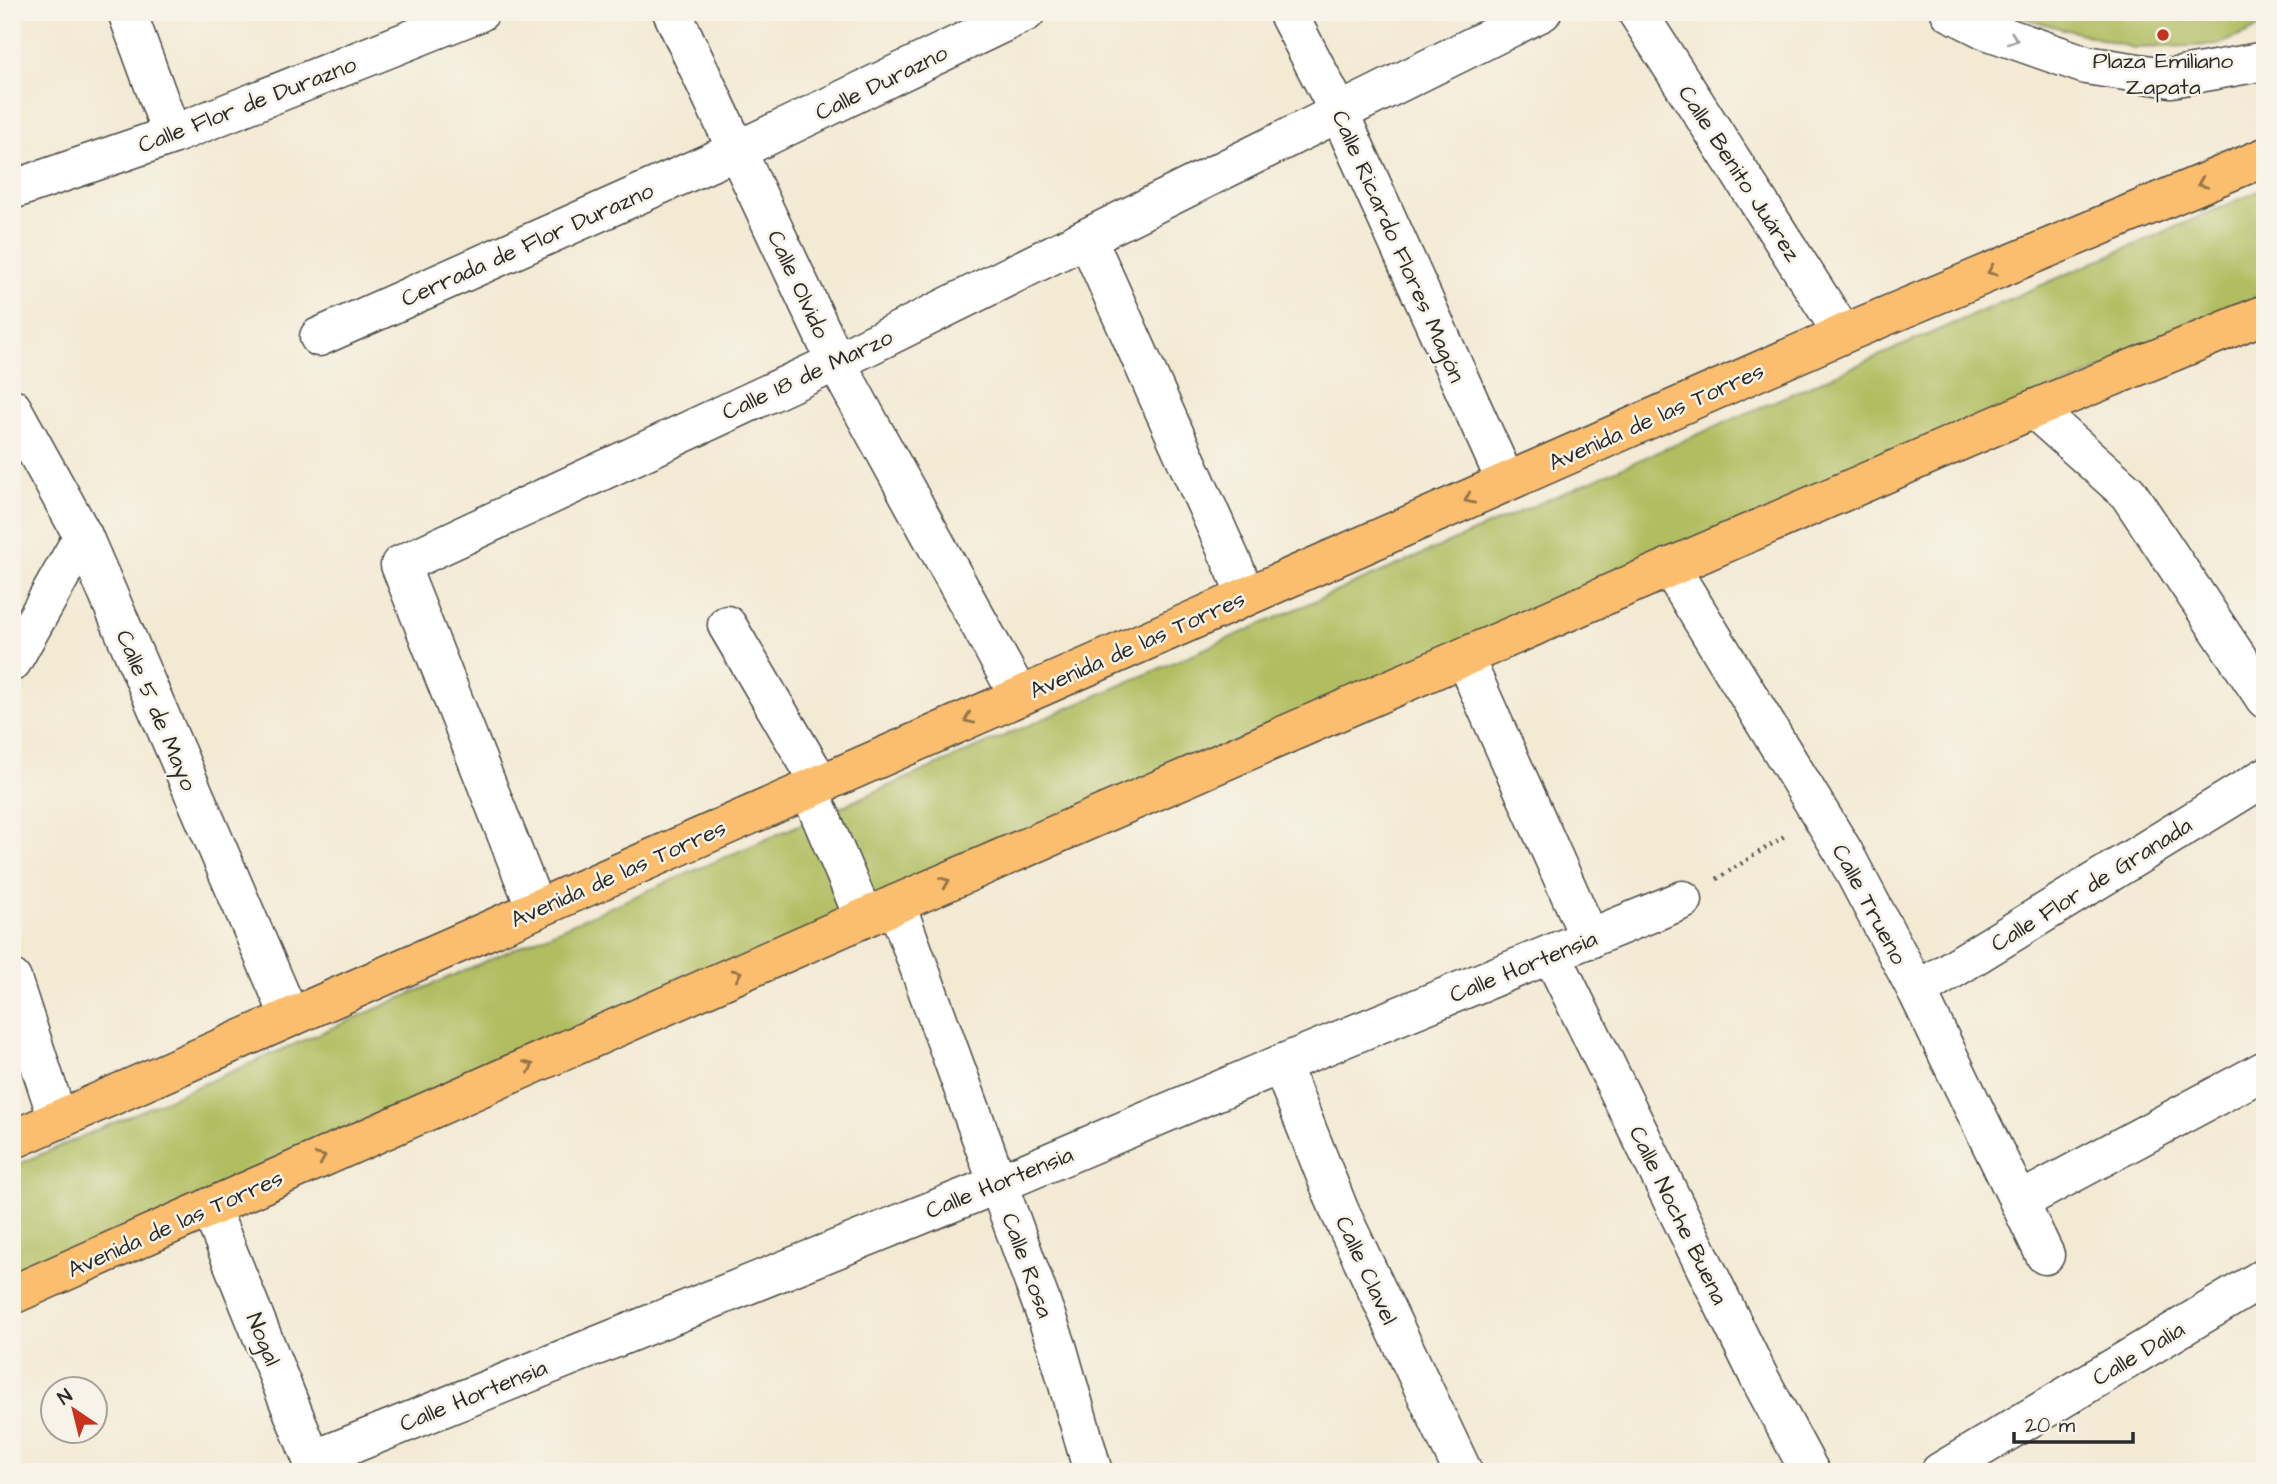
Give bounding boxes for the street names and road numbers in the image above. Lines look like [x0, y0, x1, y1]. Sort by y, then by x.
street label: Calle Durazno [810, 37, 953, 129]
street label: Calle Flor de Durazno [134, 48, 361, 161]
street label: Calle Benito Juárez [1670, 79, 1809, 268]
street label: Calle Ricardo Flores Magón [1323, 105, 1473, 388]
street label: Cerrada de Flor Durazno [396, 175, 659, 315]
street label: Calle Olvido [759, 225, 837, 344]
street label: Calle 18 de Marzo [717, 321, 898, 429]
street label: Avenida de las Torres [1543, 355, 1769, 479]
street label: Avenida de las Torres [1024, 583, 1250, 707]
street label: Calle 5 de Mayo [107, 625, 204, 796]
street label: Calle Flor de Granada [1985, 810, 2199, 960]
street label: Avenida de las Torres [505, 812, 731, 936]
street label: Calle Trueno [1824, 838, 1914, 971]
street label: Calle Hortensia [1445, 923, 1602, 1011]
street label: Calle Noche Buena [1621, 1121, 1735, 1311]
street label: Calle Hortensia [921, 1139, 1078, 1227]
street label: Avenida de las Torres [62, 1162, 288, 1286]
street label: Calle Rosa [993, 1208, 1061, 1323]
street label: Calle Clavel [1327, 1211, 1405, 1330]
street label: Nogal [237, 1308, 288, 1371]
street label: Calle Dalia [2086, 1314, 2191, 1394]
street label: Calle Hortensia [395, 1352, 552, 1440]

